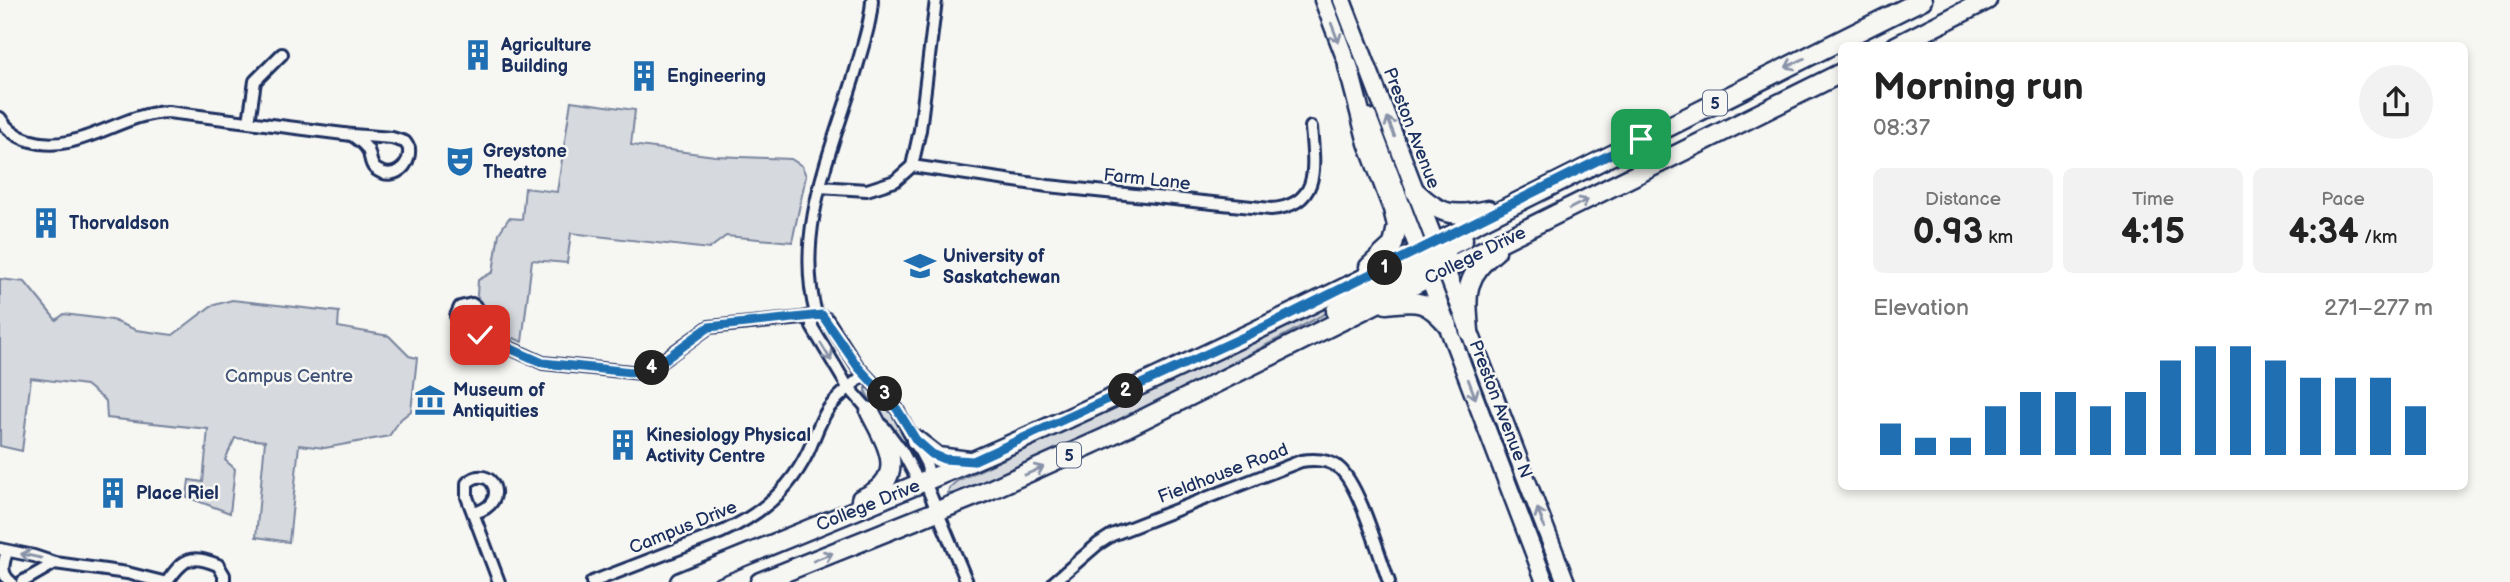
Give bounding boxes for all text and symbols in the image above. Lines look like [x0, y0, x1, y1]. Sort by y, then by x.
one-way arrow [1330, 22, 1343, 43]
place label: Agriculture Building [500, 35, 591, 77]
building icon: Agriculture Building [461, 38, 495, 72]
one-way arrow [1785, 57, 1806, 71]
building icon: Engineering [627, 59, 661, 93]
street label: Preston Avenue [1379, 65, 1444, 192]
text: Morning run [1873, 65, 2084, 110]
button: share [2359, 65, 2433, 139]
place label: Engineering [667, 66, 766, 87]
road number: 5 [1703, 90, 1727, 116]
pin [1611, 109, 1671, 169]
text: 08:37 [1873, 114, 1930, 142]
one-way arrow [1383, 116, 1396, 138]
icon: arrive [1622, 120, 1660, 158]
place label: Greystone Theatre [483, 141, 567, 183]
theatre icon: Greystone Theatre [443, 144, 477, 178]
street label: Farm Lane [1102, 164, 1192, 195]
text: Distance [1925, 188, 2001, 211]
text: Time [2132, 188, 2174, 211]
text: Pace [2321, 188, 2365, 211]
one-way arrow [1568, 196, 1589, 210]
building icon: Thorvaldson [29, 206, 63, 240]
text: 0.93 [1913, 211, 1983, 254]
text: 4:15 [2121, 211, 2185, 254]
text: 4:34 [2289, 211, 2359, 254]
place label: Thorvaldson [69, 213, 169, 234]
street label: College Drive [1421, 222, 1529, 289]
text: km [1983, 226, 2013, 249]
text: /km [2359, 226, 2397, 249]
place label: University of Saskatchewan [943, 246, 1060, 288]
school or university icon: University of Saskatchewan [903, 249, 937, 283]
pin: 1 [1368, 250, 1402, 286]
text: 1 [1381, 256, 1389, 279]
text: Elevation [1873, 294, 1969, 322]
text: 271–277 m [2324, 294, 2433, 322]
pin [450, 305, 510, 365]
icon: check [461, 316, 499, 354]
street label: Preston Avenue N [1465, 337, 1537, 481]
one-way arrow [819, 341, 833, 361]
pin: 4 [634, 350, 670, 386]
text: 4 [646, 356, 657, 379]
park label: Campus Centre [225, 366, 353, 387]
pin: 2 [1108, 374, 1144, 408]
pin: 3 [868, 376, 903, 412]
one-way arrow [1467, 378, 1480, 400]
text: 2 [1120, 379, 1131, 402]
place label: Museum of Antiquities [452, 380, 545, 422]
text: 3 [879, 382, 890, 405]
museum icon: Museum of Antiquities [413, 383, 447, 417]
place label: Kinesiology Physical Activity Centre [645, 425, 811, 467]
building icon: Kinesiology Physical Activity Centre [606, 428, 640, 462]
street label: Fieldhouse Road [1155, 439, 1291, 508]
road number: 5 [1057, 442, 1081, 468]
one-way arrow [1022, 464, 1044, 477]
street label: College Drive [813, 475, 923, 536]
building icon: Place Riel [96, 476, 130, 510]
place label: Place Riel [136, 483, 219, 504]
street label: Campus Drive [626, 496, 740, 559]
one-way arrow [1534, 508, 1546, 530]
one-way arrow [20, 548, 43, 562]
one-way arrow [812, 549, 833, 562]

